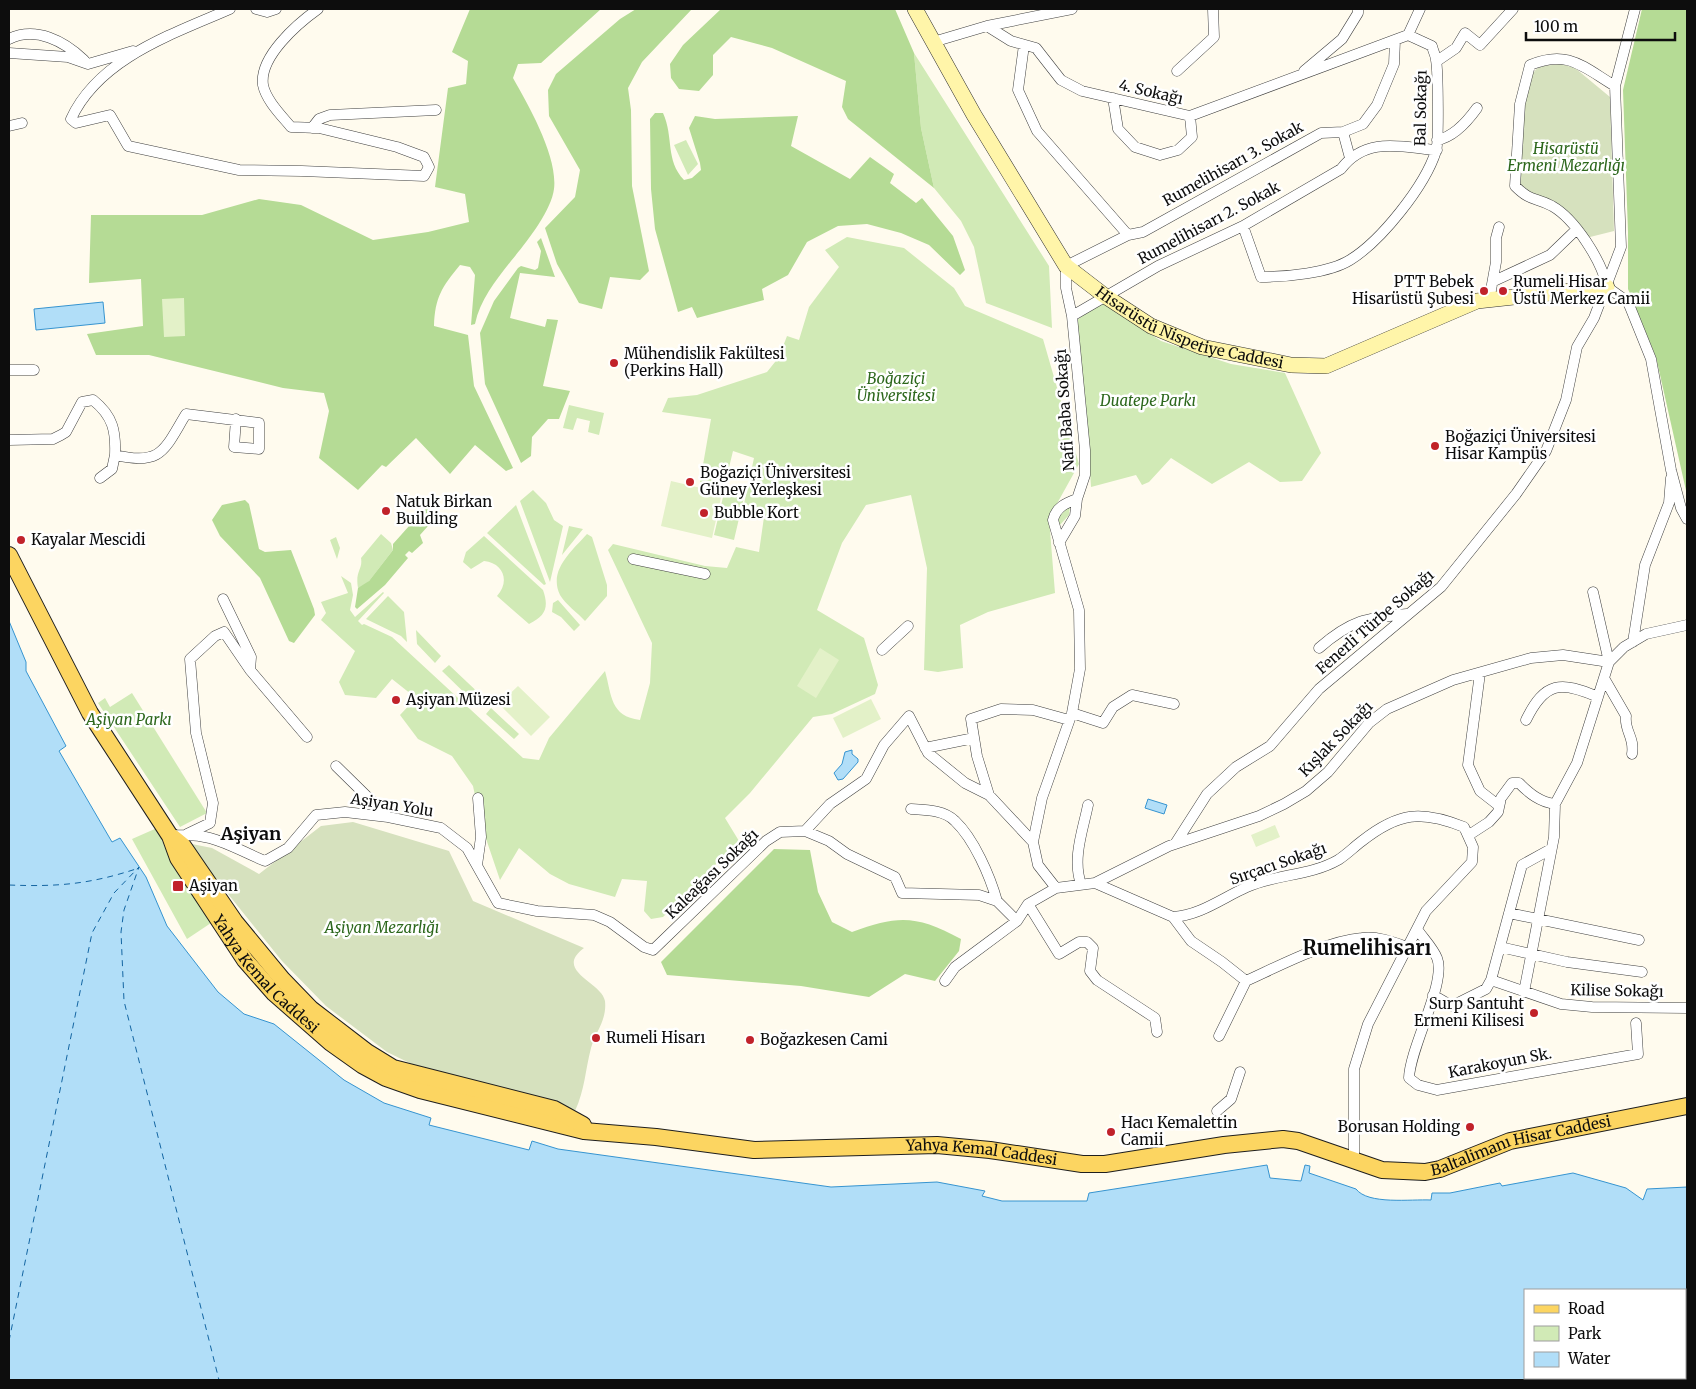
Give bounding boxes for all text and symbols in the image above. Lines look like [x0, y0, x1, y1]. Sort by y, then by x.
scale bar [1526, 10, 1675, 42]
text: 100 m [1534, 17, 1578, 36]
street label: Bal Sokağı [1410, 70, 1431, 146]
street label: 4. Sokağı [1117, 75, 1185, 108]
street label: Rumelihisarı 3. Sokak [1159, 117, 1307, 210]
park label: Hisarüstü Ermeni Mezarlığı [1507, 139, 1625, 175]
street label: Rumelihisarı 2. Sokak [1134, 177, 1284, 268]
place label: PTT Bebek Hisarüstü Şubesi [1352, 272, 1474, 308]
place label: Rumeli Hisar Üstü Merkez Camii [1513, 272, 1650, 308]
street label: Hisarüstü Nispetiye Caddesi [1092, 282, 1286, 372]
marker: PTT Bebek Hisarüstü Şubesi [1478, 285, 1490, 297]
marker: Rumeli Hisar Üstü Merkez Camii [1497, 285, 1509, 297]
place label: Mühendislik Fakültesi (Perkins Hall) [624, 344, 785, 380]
street label: Nafi Baba Sokağı [1051, 348, 1078, 472]
marker: Mühendislik Fakültesi (Perkins Hall) [608, 357, 620, 369]
park label: Boğaziçi Üniversitesi [857, 369, 935, 405]
park label: Duatepe Parkı [1099, 391, 1196, 410]
place label: Boğaziçi Üniversitesi Hisar Kampüs [1445, 426, 1596, 463]
marker: Boğaziçi Üniversitesi Hisar Kampüs [1429, 440, 1441, 452]
place label: Boğaziçi Üniversitesi Güney Yerleşkesi [700, 462, 851, 499]
marker: Boğaziçi Üniversitesi Güney Yerleşkesi [684, 476, 696, 488]
place label: Natuk Birkan Building [396, 492, 492, 528]
place label: Bubble Kort [714, 503, 799, 522]
marker: Natuk Birkan Building [380, 505, 392, 517]
marker: Bubble Kort [698, 507, 710, 519]
place label: Kayalar Mescidi [31, 530, 146, 549]
marker: Kayalar Mescidi [15, 534, 27, 546]
street label: Fenerli Türbe Sokağı [1312, 565, 1438, 678]
place label: Aşiyan Müzesi [405, 690, 511, 709]
marker: Aşiyan Müzesi [390, 694, 402, 706]
street label: Kışlak Sokağı [1295, 697, 1377, 780]
park label: Aşiyan Parkı [85, 710, 172, 729]
street label: Aşiyan Yolu [348, 788, 435, 820]
district label: Aşiyan [220, 822, 281, 845]
street label: Kaleağası Sokağı [661, 825, 762, 923]
street label: Sırçacı Sokağı [1227, 838, 1329, 889]
place label: Aşiyan [188, 876, 238, 895]
marker: Aşiyan [171, 879, 185, 893]
street label: Yahya Kemal Caddesi [208, 910, 323, 1037]
park label: Aşiyan Mezarlığı [324, 918, 439, 937]
district label: Rumelihisarı [1303, 935, 1432, 960]
street label: Kilise Sokağı [1570, 980, 1664, 1001]
place label: Surp Santuht Ermeni Kilisesi [1414, 994, 1524, 1030]
marker: Surp Santuht Ermeni Kilisesi [1528, 1007, 1540, 1019]
place label: Rumeli Hisarı [606, 1028, 706, 1047]
place label: Boğazkesen Cami [760, 1030, 888, 1049]
marker: Rumeli Hisarı [590, 1032, 602, 1044]
marker: Boğazkesen Cami [744, 1034, 756, 1046]
street label: Karakoyun Sk. [1447, 1043, 1553, 1082]
street label: Baltalimanı Hisar Caddesi [1429, 1111, 1613, 1180]
place label: Hacı Kemalettin Camii [1121, 1113, 1238, 1149]
place label: Borusan Holding [1338, 1117, 1460, 1136]
marker: Borusan Holding [1464, 1121, 1476, 1133]
marker: Hacı Kemalettin Camii [1105, 1126, 1117, 1138]
street label: Yahya Kemal Caddesi [904, 1135, 1059, 1169]
legend [1524, 1289, 1686, 1379]
text: Road [1568, 1299, 1604, 1318]
text: Park [1568, 1324, 1602, 1343]
text: Water [1567, 1349, 1611, 1368]

